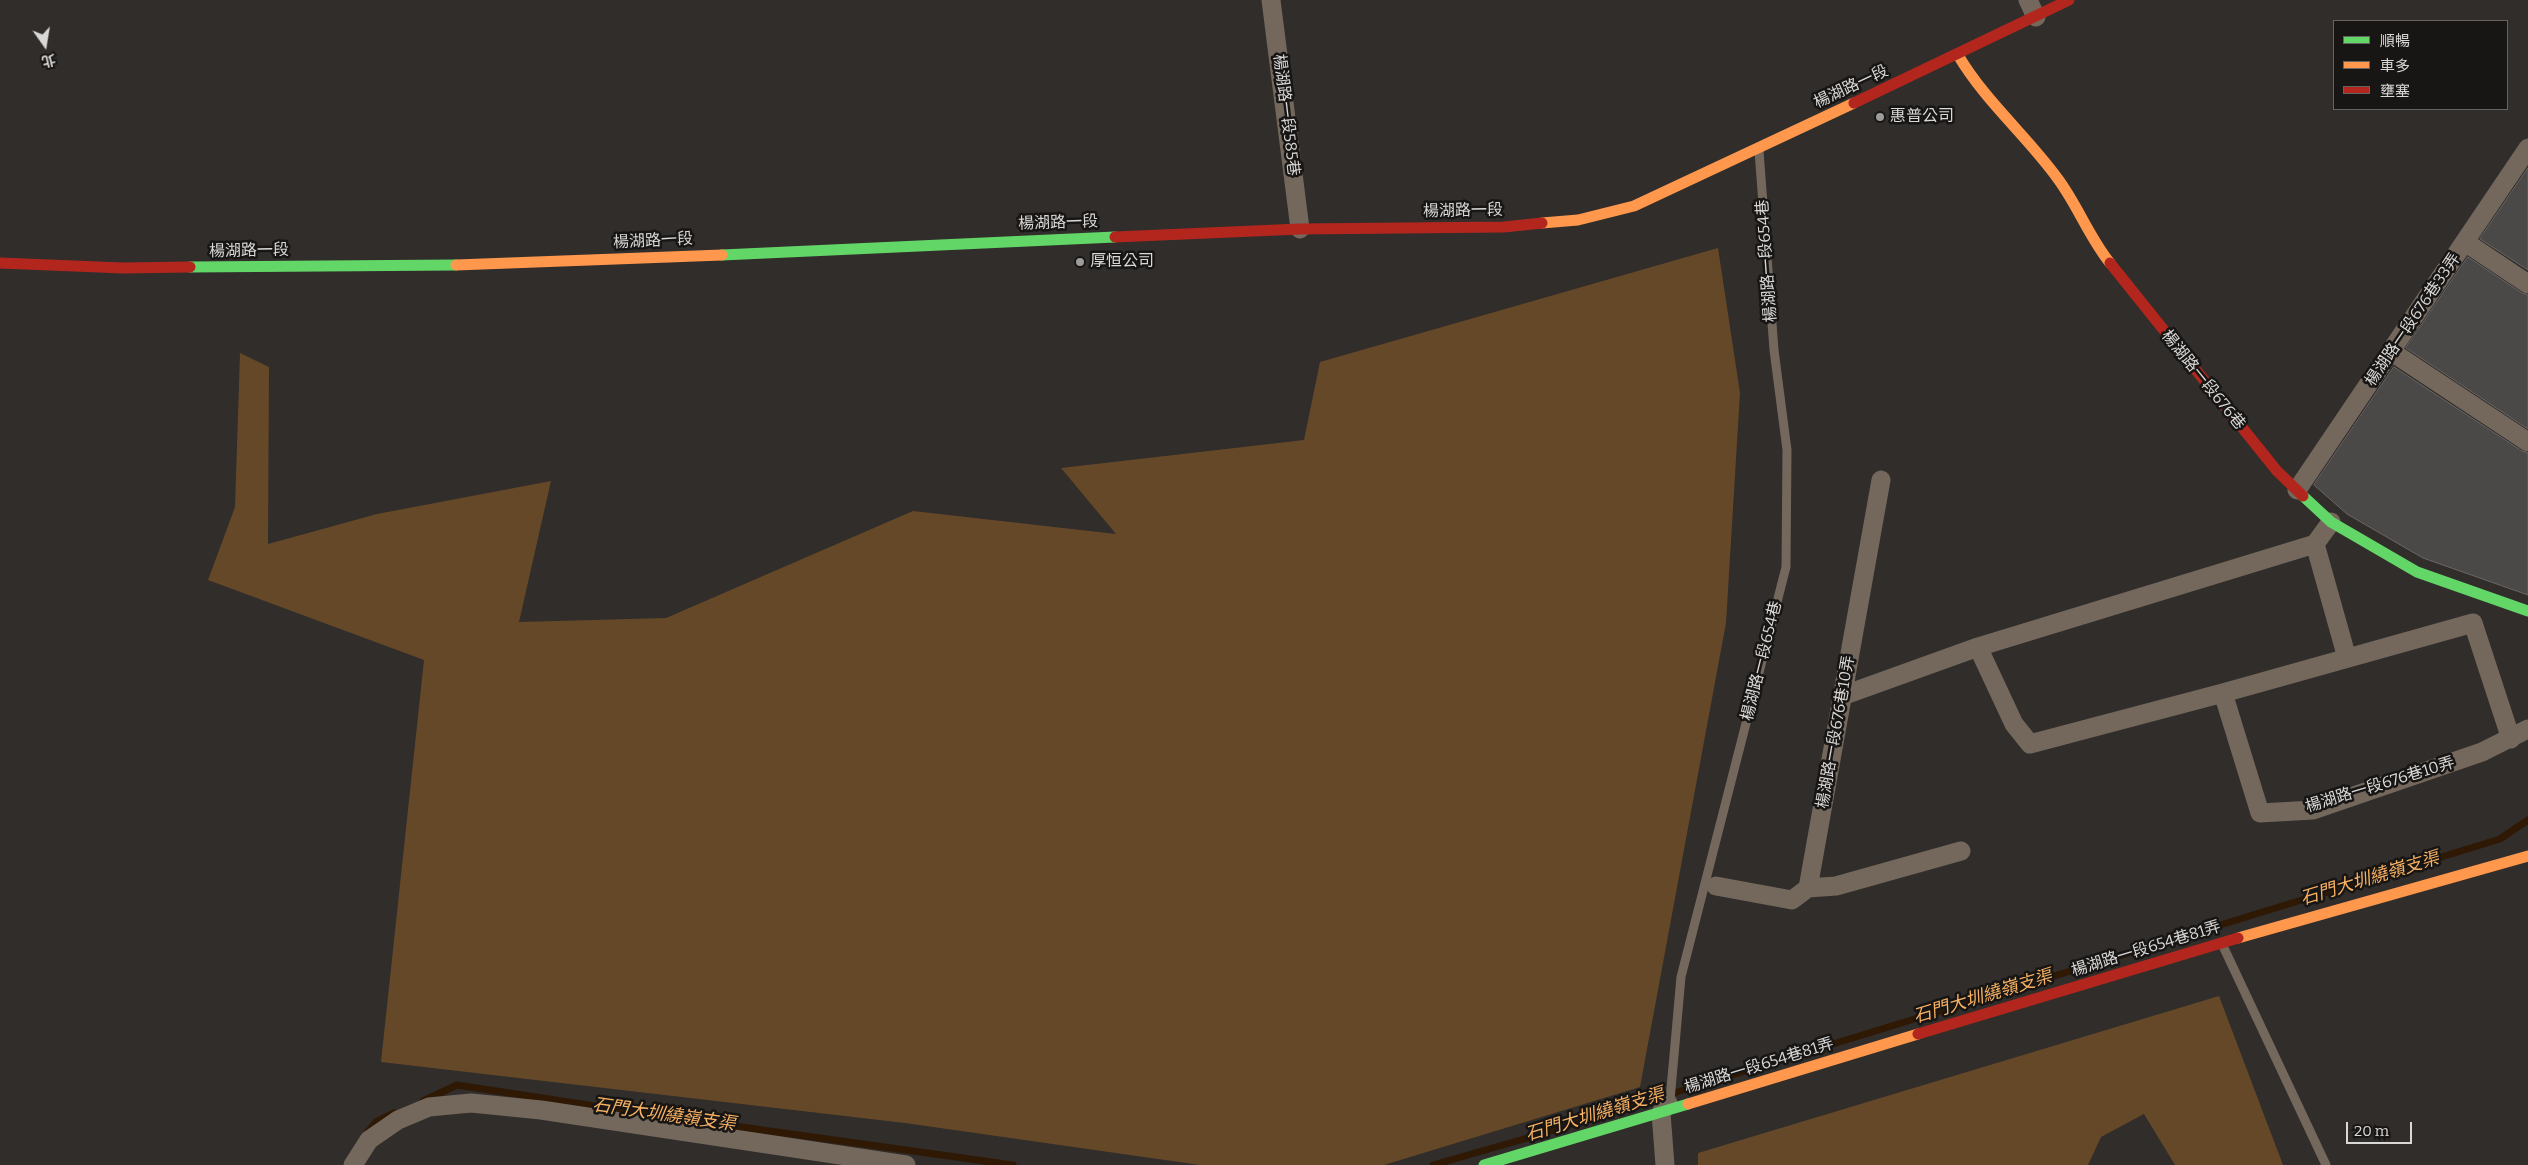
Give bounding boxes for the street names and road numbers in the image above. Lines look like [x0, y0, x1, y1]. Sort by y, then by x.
street label: 楊湖路一段585巷 [1269, 53, 1303, 177]
street label: 楊湖路一段 [1811, 61, 1891, 113]
street label: 楊湖路一段654巷 [1753, 199, 1781, 323]
street label: 楊湖路一段 [1423, 201, 1503, 221]
street label: 楊湖路一段 [1018, 212, 1098, 234]
street label: 楊湖路一段 [613, 229, 693, 253]
street label: 楊湖路一段 [209, 241, 289, 261]
street label: 楊湖路一段676巷33弄 [2361, 250, 2465, 390]
street label: 楊湖路一段676巷 [2157, 326, 2249, 434]
street label: 楊湖路一段654巷 [1738, 599, 1786, 723]
street label: 楊湖路一段676巷10弄 [1813, 654, 1859, 810]
street label: 楊湖路一段676巷10弄 [2303, 753, 2457, 817]
street label: 楊湖路一段654巷81弄 [2069, 917, 2223, 981]
street label: 楊湖路一段654巷81弄 [1682, 1034, 1836, 1098]

